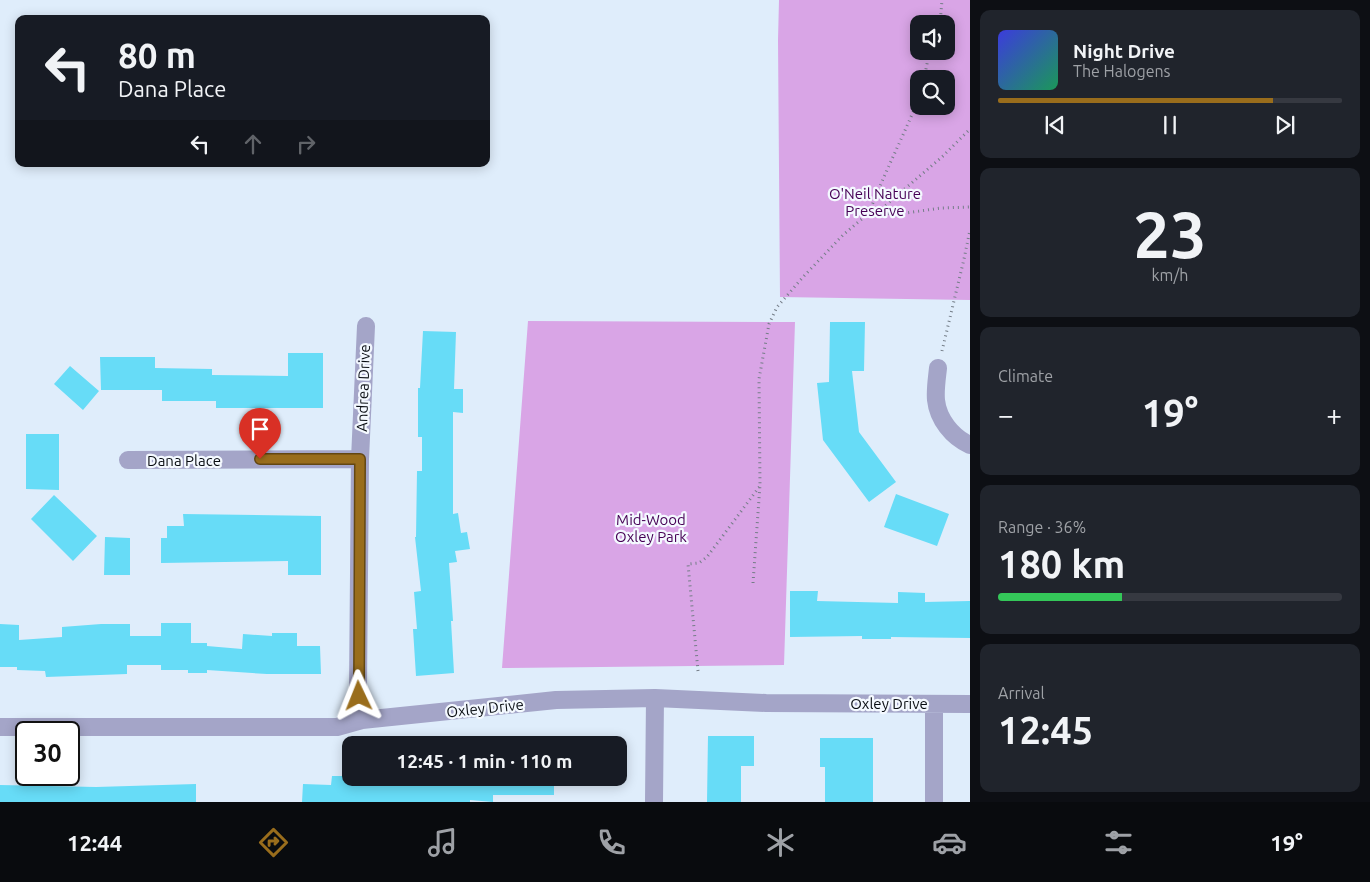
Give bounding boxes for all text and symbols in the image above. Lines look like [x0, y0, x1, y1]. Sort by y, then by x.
map controls [910, 15, 955, 115]
button: sound [910, 15, 955, 60]
icon: left [35, 35, 100, 100]
text: 80 m [118, 35, 196, 75]
text: Night Drive [1073, 40, 1175, 62]
text: The Halogens [1073, 62, 1171, 80]
button: search [910, 70, 955, 115]
text: Dana Place [118, 76, 226, 101]
icon: previous [1041, 111, 1069, 139]
icon: pause [1156, 111, 1184, 139]
icon: next [1271, 111, 1299, 139]
icon: left [186, 130, 214, 158]
icon: ahead [239, 130, 267, 158]
icon: right [292, 130, 320, 158]
park label: O'Neil Nature Preserve [829, 185, 921, 219]
text: 23 [1133, 197, 1207, 270]
text: km/h [1152, 266, 1188, 284]
street label: Andrea Drive [353, 344, 373, 432]
text: Climate [998, 367, 1053, 385]
text: 19° [1142, 392, 1198, 434]
text: − [998, 399, 1014, 430]
text: + [1326, 399, 1342, 430]
pin [239, 408, 281, 459]
icon: arrive [246, 415, 274, 443]
street label: Dana Place [147, 452, 221, 469]
park label: Mid-Wood Oxley Park [615, 511, 687, 545]
text: Range · 36% [998, 518, 1086, 536]
text: 180 km [998, 543, 1125, 585]
position arrow [332, 669, 384, 721]
text: Arrival [998, 684, 1045, 702]
street label: Oxley Drive [446, 695, 524, 721]
street label: Oxley Drive [850, 695, 928, 712]
text: 12:45 [998, 709, 1093, 751]
speed limit sign: 30 [15, 721, 80, 786]
text: 12:45 · 1 min · 110 m [397, 750, 572, 772]
icon: directions [256, 825, 291, 860]
icon: music [425, 825, 460, 860]
icon: phone [594, 825, 629, 860]
icon: climate [763, 825, 798, 860]
icon: car [932, 825, 967, 860]
icon: filters [1101, 825, 1136, 860]
text: 12:44 [67, 830, 122, 855]
text: 19° [1270, 830, 1303, 855]

